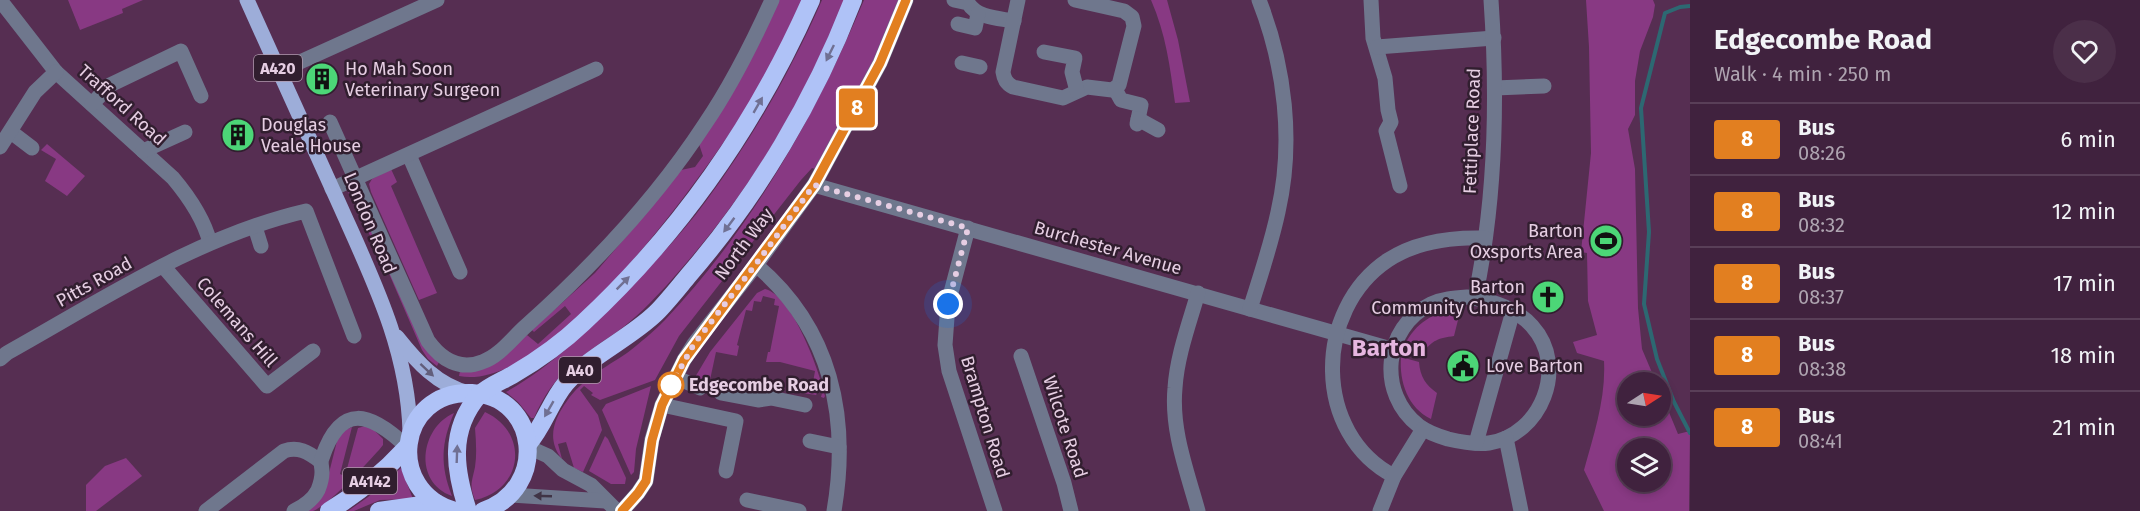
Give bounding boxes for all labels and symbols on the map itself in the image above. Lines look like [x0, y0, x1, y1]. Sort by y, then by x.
one-way arrow [825, 45, 834, 62]
road number: A420 [254, 55, 302, 81]
place label: Ho Mah Soon Veterinary Surgeon [345, 58, 500, 101]
street label: Trafford Road [73, 60, 171, 150]
building icon: Ho Mah Soon Veterinary Surgeon [304, 61, 340, 97]
street label: Fettiplace Road [1459, 68, 1485, 194]
line badge: 8 [838, 88, 876, 128]
one-way arrow [752, 97, 763, 113]
place label: Douglas Veale House [261, 114, 361, 157]
building icon: Douglas Veale House [220, 117, 256, 153]
street label: London Road [339, 169, 401, 277]
street label: North Way [710, 204, 778, 284]
street label: Burchester Avenue [1032, 216, 1184, 280]
one-way arrow [723, 218, 735, 233]
place label: Barton Oxsports Area [1470, 220, 1583, 263]
sports icon: Barton Oxsports Area [1588, 223, 1624, 259]
street label: Pitts Road [52, 252, 136, 312]
street label: Colemans Hill [192, 273, 282, 371]
one-way arrow [616, 276, 631, 290]
place label: Barton Community Church [1371, 276, 1525, 319]
church icon: Barton Community Church [1530, 279, 1566, 315]
your location [933, 289, 963, 319]
district label: Barton [1352, 334, 1426, 362]
public building icon: Love Barton [1445, 348, 1481, 384]
street label: Brampton Road [956, 353, 1014, 481]
place label: Love Barton [1486, 355, 1583, 377]
road number: A40 [559, 357, 601, 383]
one-way arrow [419, 363, 434, 376]
marker: Edgecombe Road [658, 372, 684, 398]
north arrow [1617, 372, 1671, 426]
street label: Wilcote Road [1038, 373, 1092, 481]
place label: Edgecombe Road [689, 374, 829, 396]
one-way arrow [544, 401, 555, 417]
one-way arrow [452, 445, 461, 464]
road number: A4142 [343, 468, 397, 494]
one-way arrow [533, 492, 552, 501]

